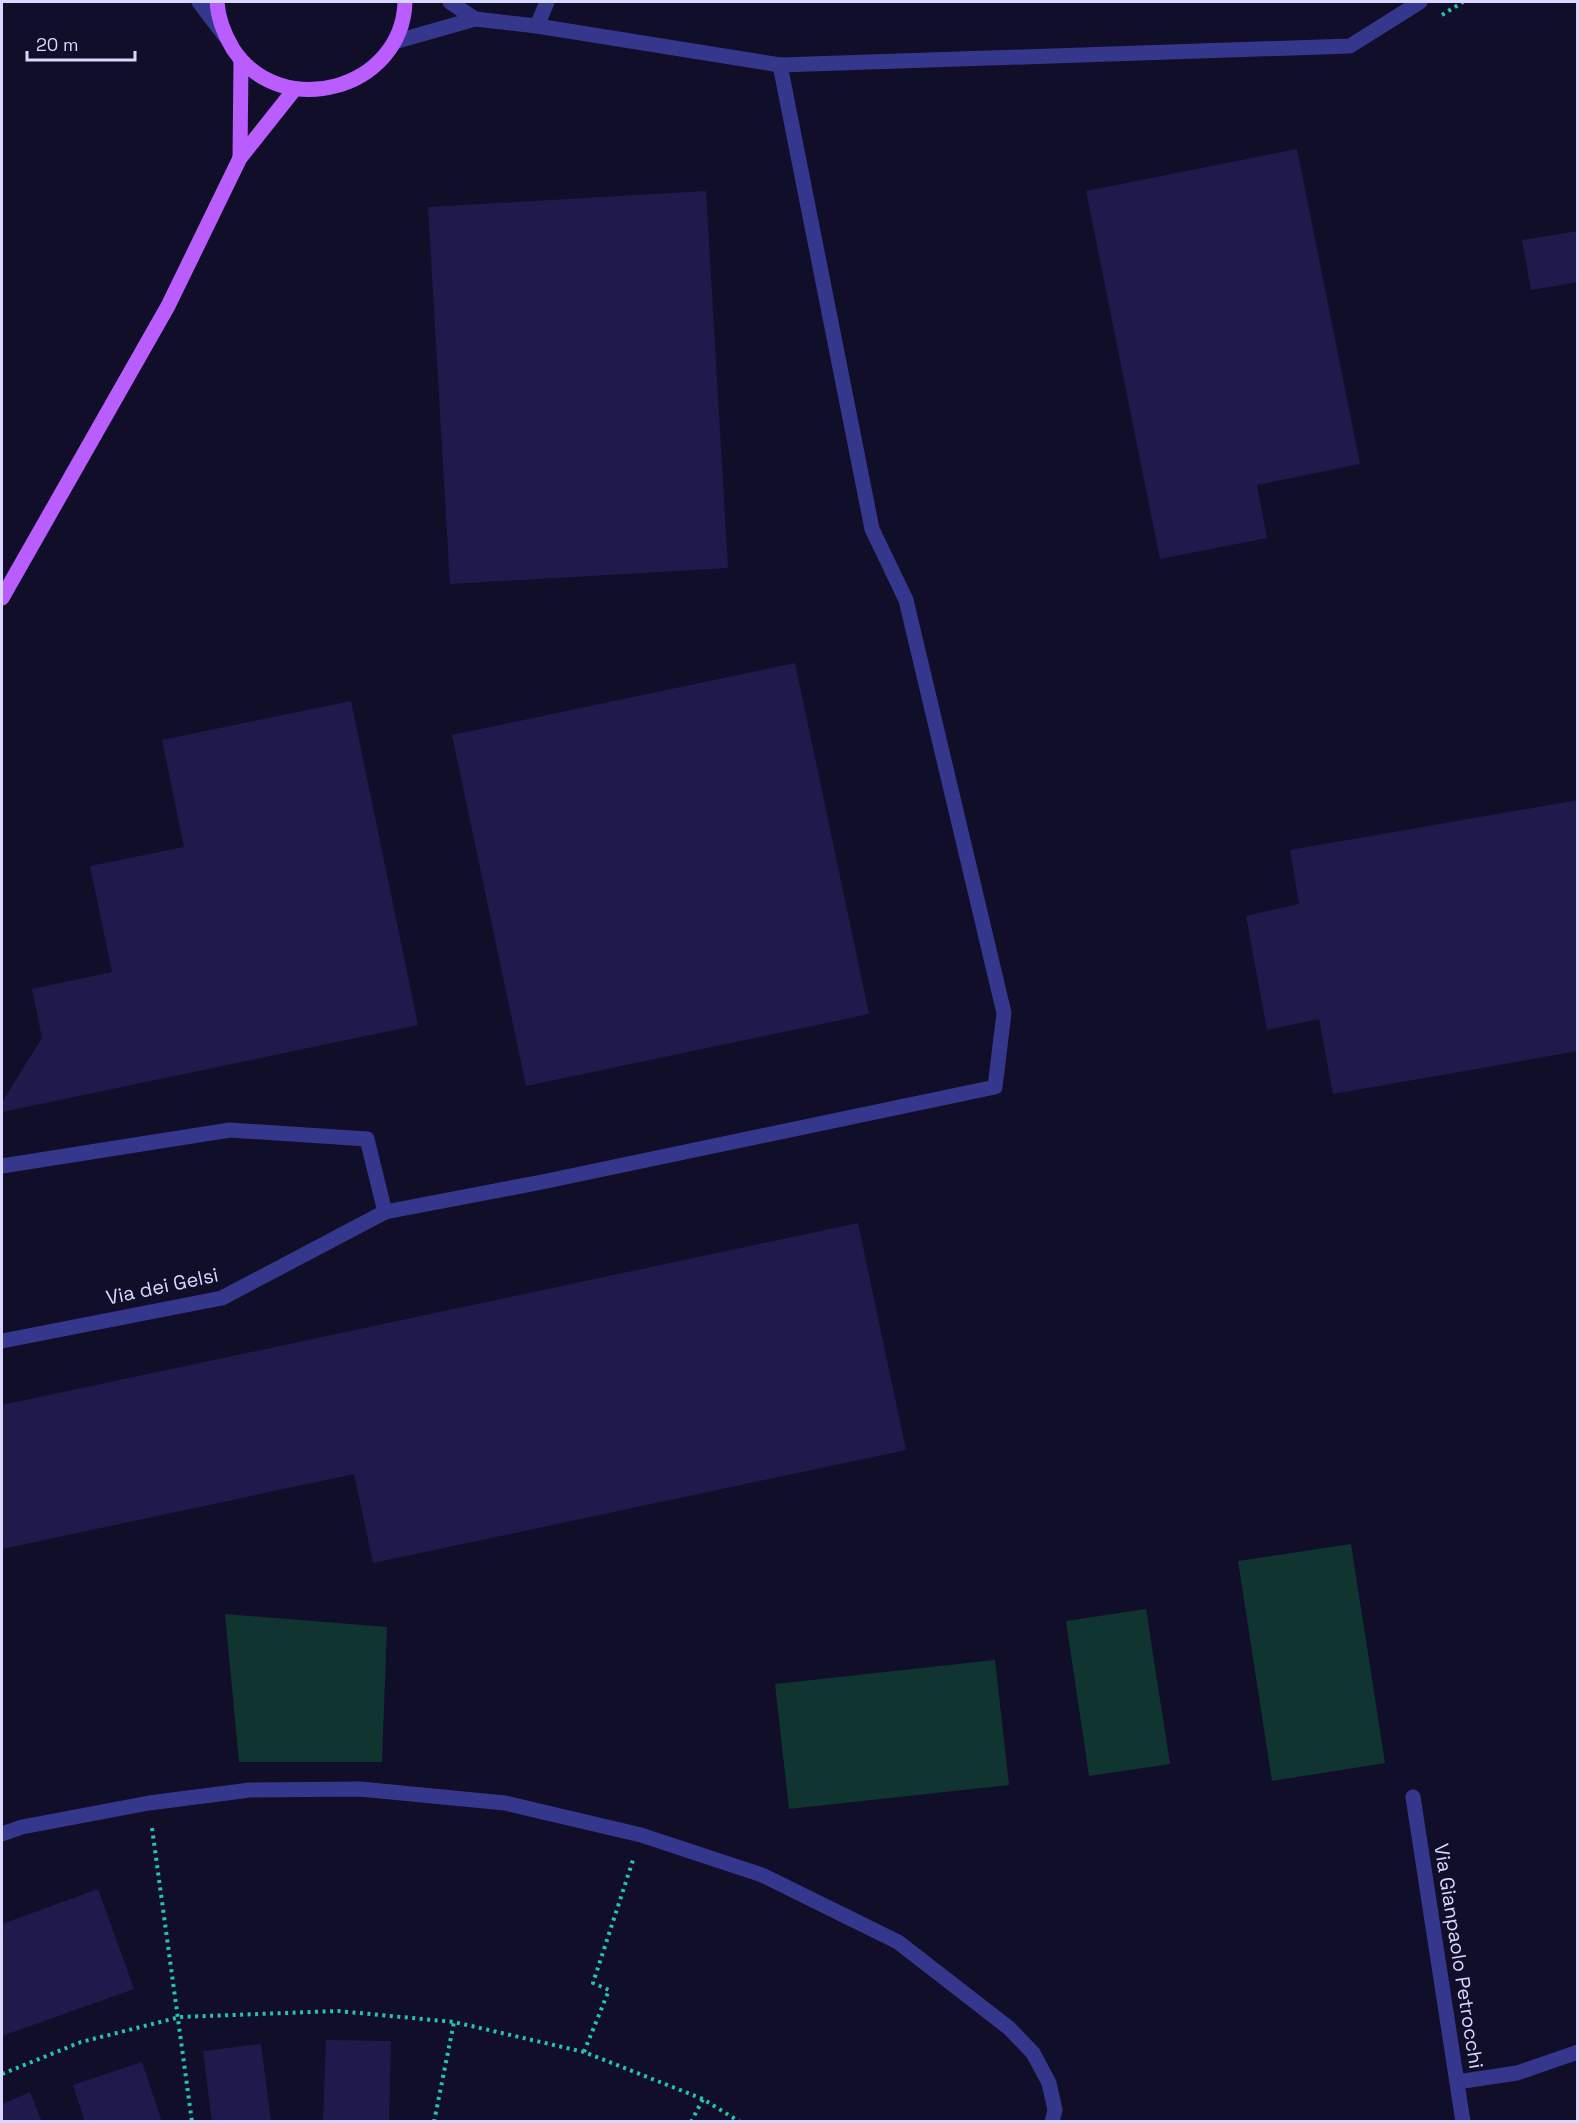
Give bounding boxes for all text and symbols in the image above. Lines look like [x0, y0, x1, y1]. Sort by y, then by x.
scale bar [27, 24, 135, 62]
text: 20 m [36, 33, 79, 56]
street label: Via dei Gelsi [104, 1261, 220, 1311]
street label: Via Gianpaolo Petrocchi [1428, 1842, 1490, 2070]

